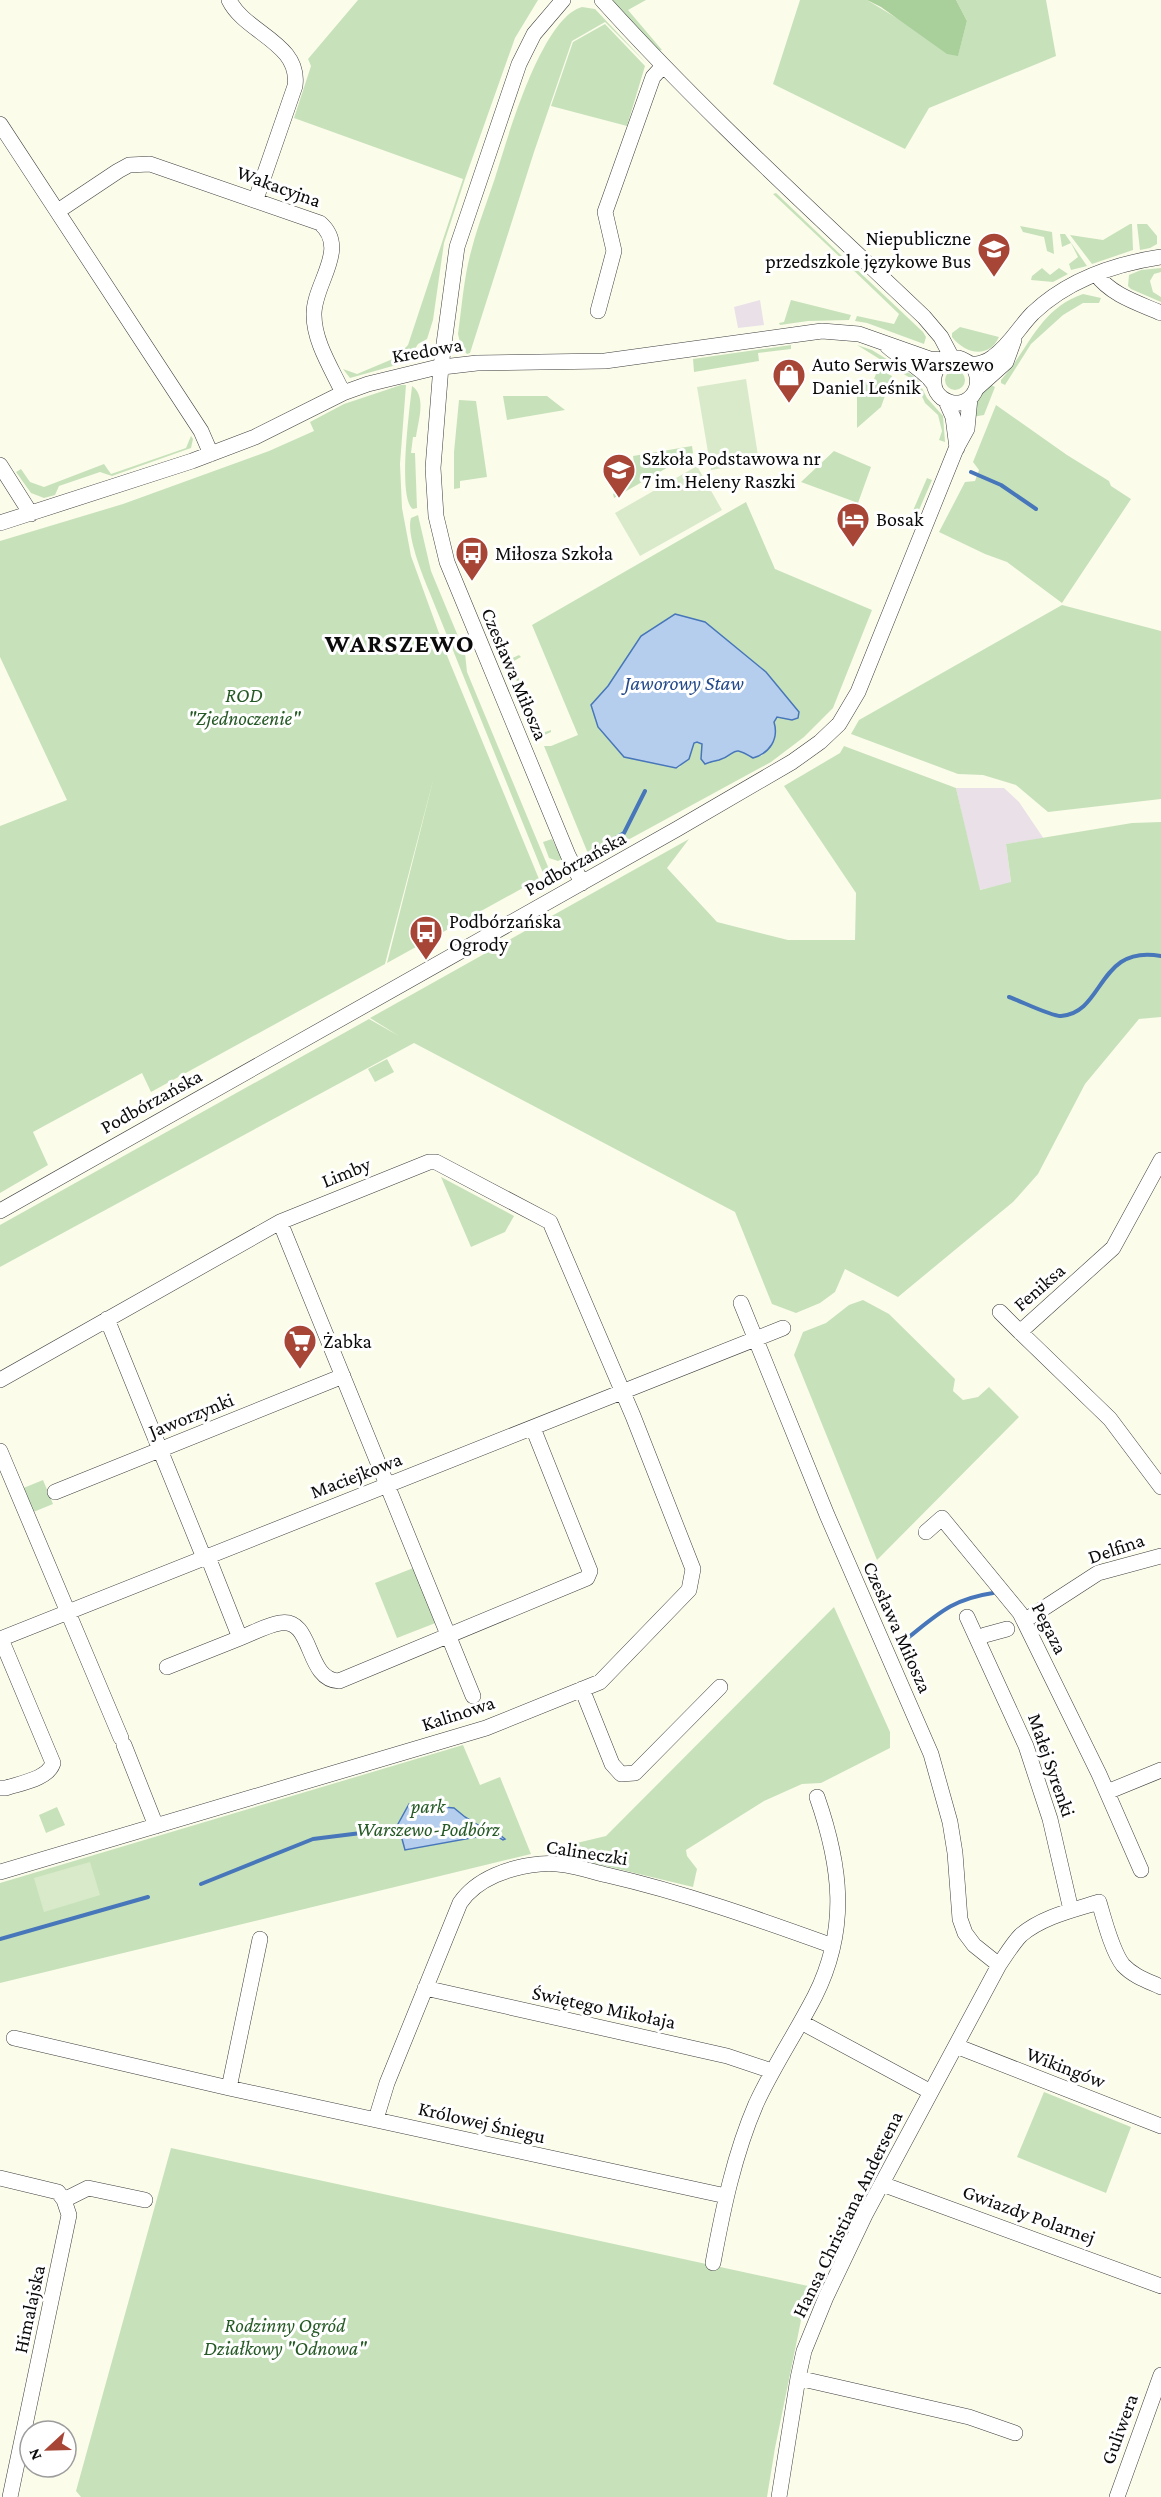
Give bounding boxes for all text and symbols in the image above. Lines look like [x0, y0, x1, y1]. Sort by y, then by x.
street label: Wakacyjna [234, 161, 324, 212]
place label: Niepubliczne przedszkole językowe Bus [765, 227, 971, 273]
school or university icon: Niepubliczne przedszkole językowe Bus [976, 231, 1012, 278]
street label: Kredowa [390, 333, 464, 367]
place label: Auto Serwis Warszewo Daniel Leśnik [812, 353, 994, 398]
shop icon: Auto Serwis Warszewo Daniel Leśnik [771, 357, 807, 404]
place label: Szkoła Podstawowa nr 7 im. Heleny Raszki [642, 447, 821, 493]
school or university icon: Szkoła Podstawowa nr 7 im. Heleny Raszki [601, 452, 637, 499]
hotel icon: Bosak [835, 501, 871, 548]
place label: Bosak [876, 508, 924, 530]
bus stop icon: Miłosza Szkoła [454, 535, 490, 582]
place label: Miłosza Szkoła [495, 542, 613, 564]
street label: Czesława Miłosza [477, 605, 553, 743]
district label: WARSZEWO [324, 629, 475, 658]
water label: Jaworowy Staw [620, 671, 744, 695]
park label: ROD "Zjednoczenie" [188, 684, 301, 730]
street label: Podbórzańska [521, 826, 629, 900]
place label: Podbórzańska Ogrody [449, 910, 561, 956]
bus stop icon: Podbórzańska Ogrody [408, 914, 444, 961]
street label: Podbórzańska [97, 1064, 205, 1138]
street label: Limby [318, 1152, 375, 1193]
street label: Feniksa [1009, 1259, 1069, 1315]
supermarket icon: Żabka [282, 1323, 318, 1370]
place label: Żabka [323, 1330, 372, 1352]
street label: Jaworzynki [143, 1388, 237, 1444]
street label: Maciejkowa [307, 1447, 405, 1503]
street label: Delfina [1085, 1528, 1147, 1568]
street label: Czesława Miłosza [859, 1558, 937, 1696]
street label: Pegaza [1027, 1599, 1072, 1658]
street label: Kalinowa [419, 1691, 497, 1735]
street label: Małej Syrenki [1023, 1710, 1080, 1820]
park label: park Warszewo-Podbórz [356, 1795, 500, 1840]
street label: Calineczki [545, 1835, 629, 1869]
street label: Świętego Mikołaja [530, 1981, 678, 2034]
street label: Wikingów [1023, 2042, 1109, 2093]
street label: Królowej Śniegu [416, 2097, 548, 2148]
street label: Hansa Christiana Andersena [787, 2107, 907, 2321]
street label: Gwiazdy Polarnej [959, 2180, 1098, 2249]
street label: Himalajska [9, 2263, 50, 2355]
park label: Rodzinny Ogród Działkowy "Odnowa" [204, 2314, 367, 2360]
street label: Guliwera [1096, 2391, 1142, 2467]
north arrow [18, 2419, 78, 2479]
text: N [25, 2446, 44, 2463]

